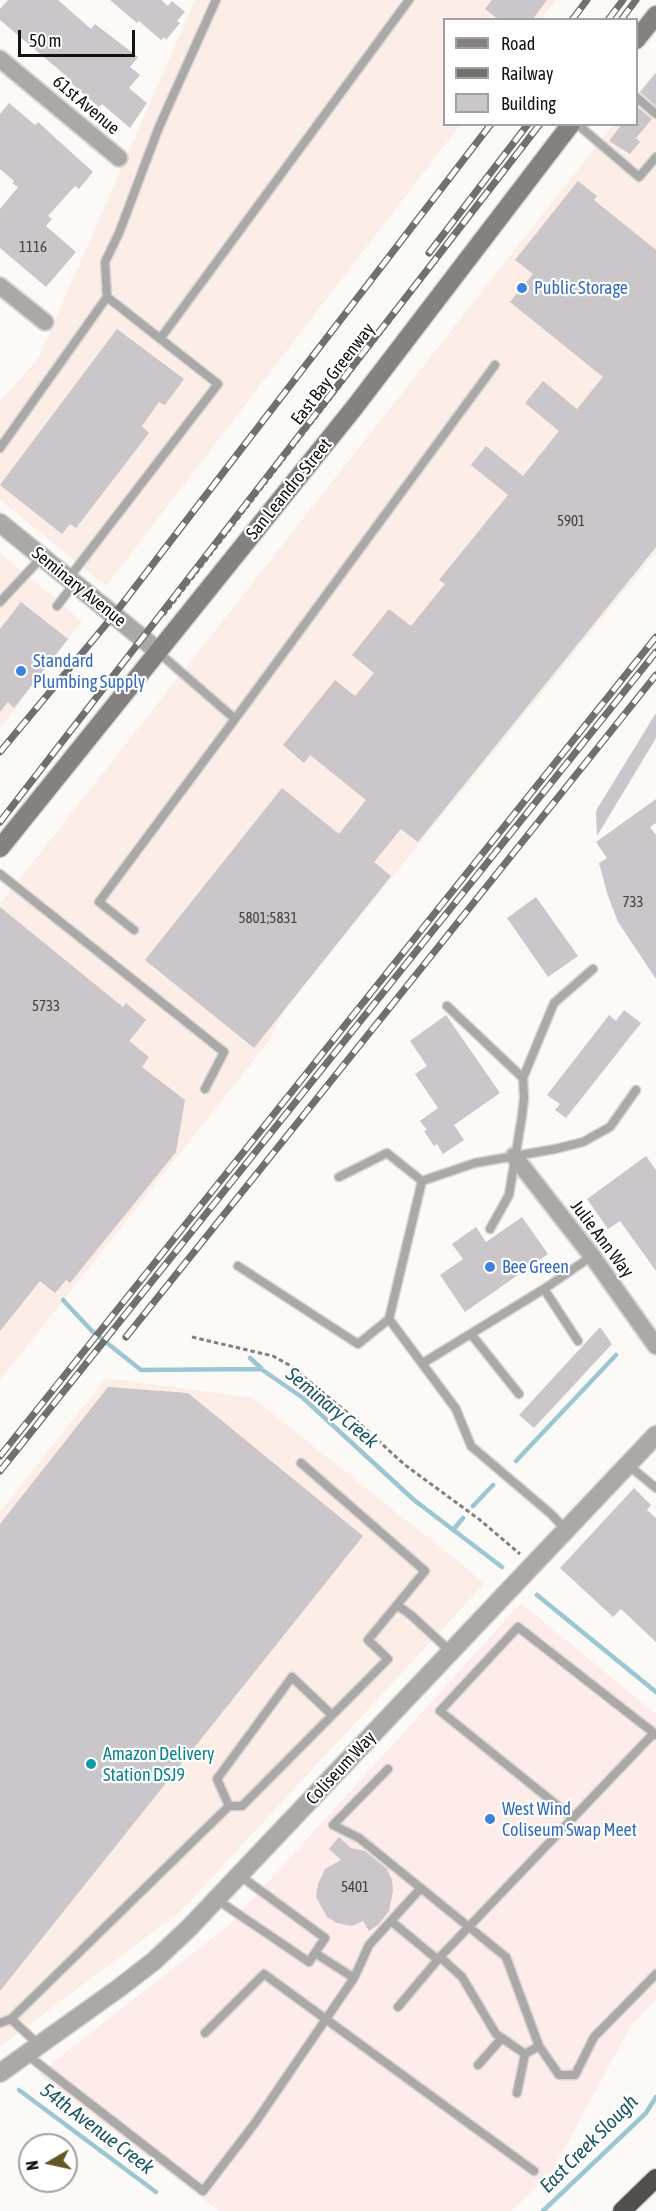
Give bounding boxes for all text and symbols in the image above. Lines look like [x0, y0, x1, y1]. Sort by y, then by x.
scale bar [21, 18, 138, 56]
legend [443, 18, 638, 126]
text: 50 m [29, 30, 61, 51]
text: Road [501, 33, 535, 54]
text: Railway [501, 63, 553, 84]
street label: 61st Avenue [48, 71, 124, 139]
text: Building [501, 93, 556, 114]
house number: 1116 [19, 238, 47, 256]
place label: Public Storage [534, 277, 628, 299]
marker: Public Storage [515, 281, 529, 295]
street label: East Bay Greenway [287, 319, 379, 429]
street label: San Leandro Street [242, 434, 336, 544]
house number: 5901 [557, 512, 585, 530]
street label: Seminary Avenue [28, 542, 130, 632]
place label: Standard Plumbing Supply [33, 650, 145, 692]
marker: Standard Plumbing Supply [14, 664, 28, 678]
house number: 733 [622, 893, 644, 911]
house number: 5801;5831 [238, 909, 298, 927]
house number: 5733 [32, 997, 60, 1015]
street label: Julie Ann Way [566, 1196, 638, 1282]
place label: Bee Green [502, 1256, 569, 1278]
marker: Bee Green [483, 1260, 497, 1274]
water label: Seminary Creek [281, 1362, 383, 1454]
street label: Coliseum Way [302, 1727, 380, 1809]
place label: Amazon Delivery Station DSJ9 [103, 1743, 214, 1786]
marker: Amazon Delivery Station DSJ9 [84, 1757, 98, 1771]
place label: West Wind Coliseum Swap Meet [502, 1798, 637, 1840]
marker: West Wind Coliseum Swap Meet [483, 1812, 497, 1826]
house number: 5401 [341, 1878, 369, 1896]
water label: 54th Avenue Creek [35, 2079, 159, 2179]
water label: East Creek Slough [535, 2090, 643, 2198]
north arrow [18, 2133, 78, 2193]
text: N [23, 2159, 42, 2172]

